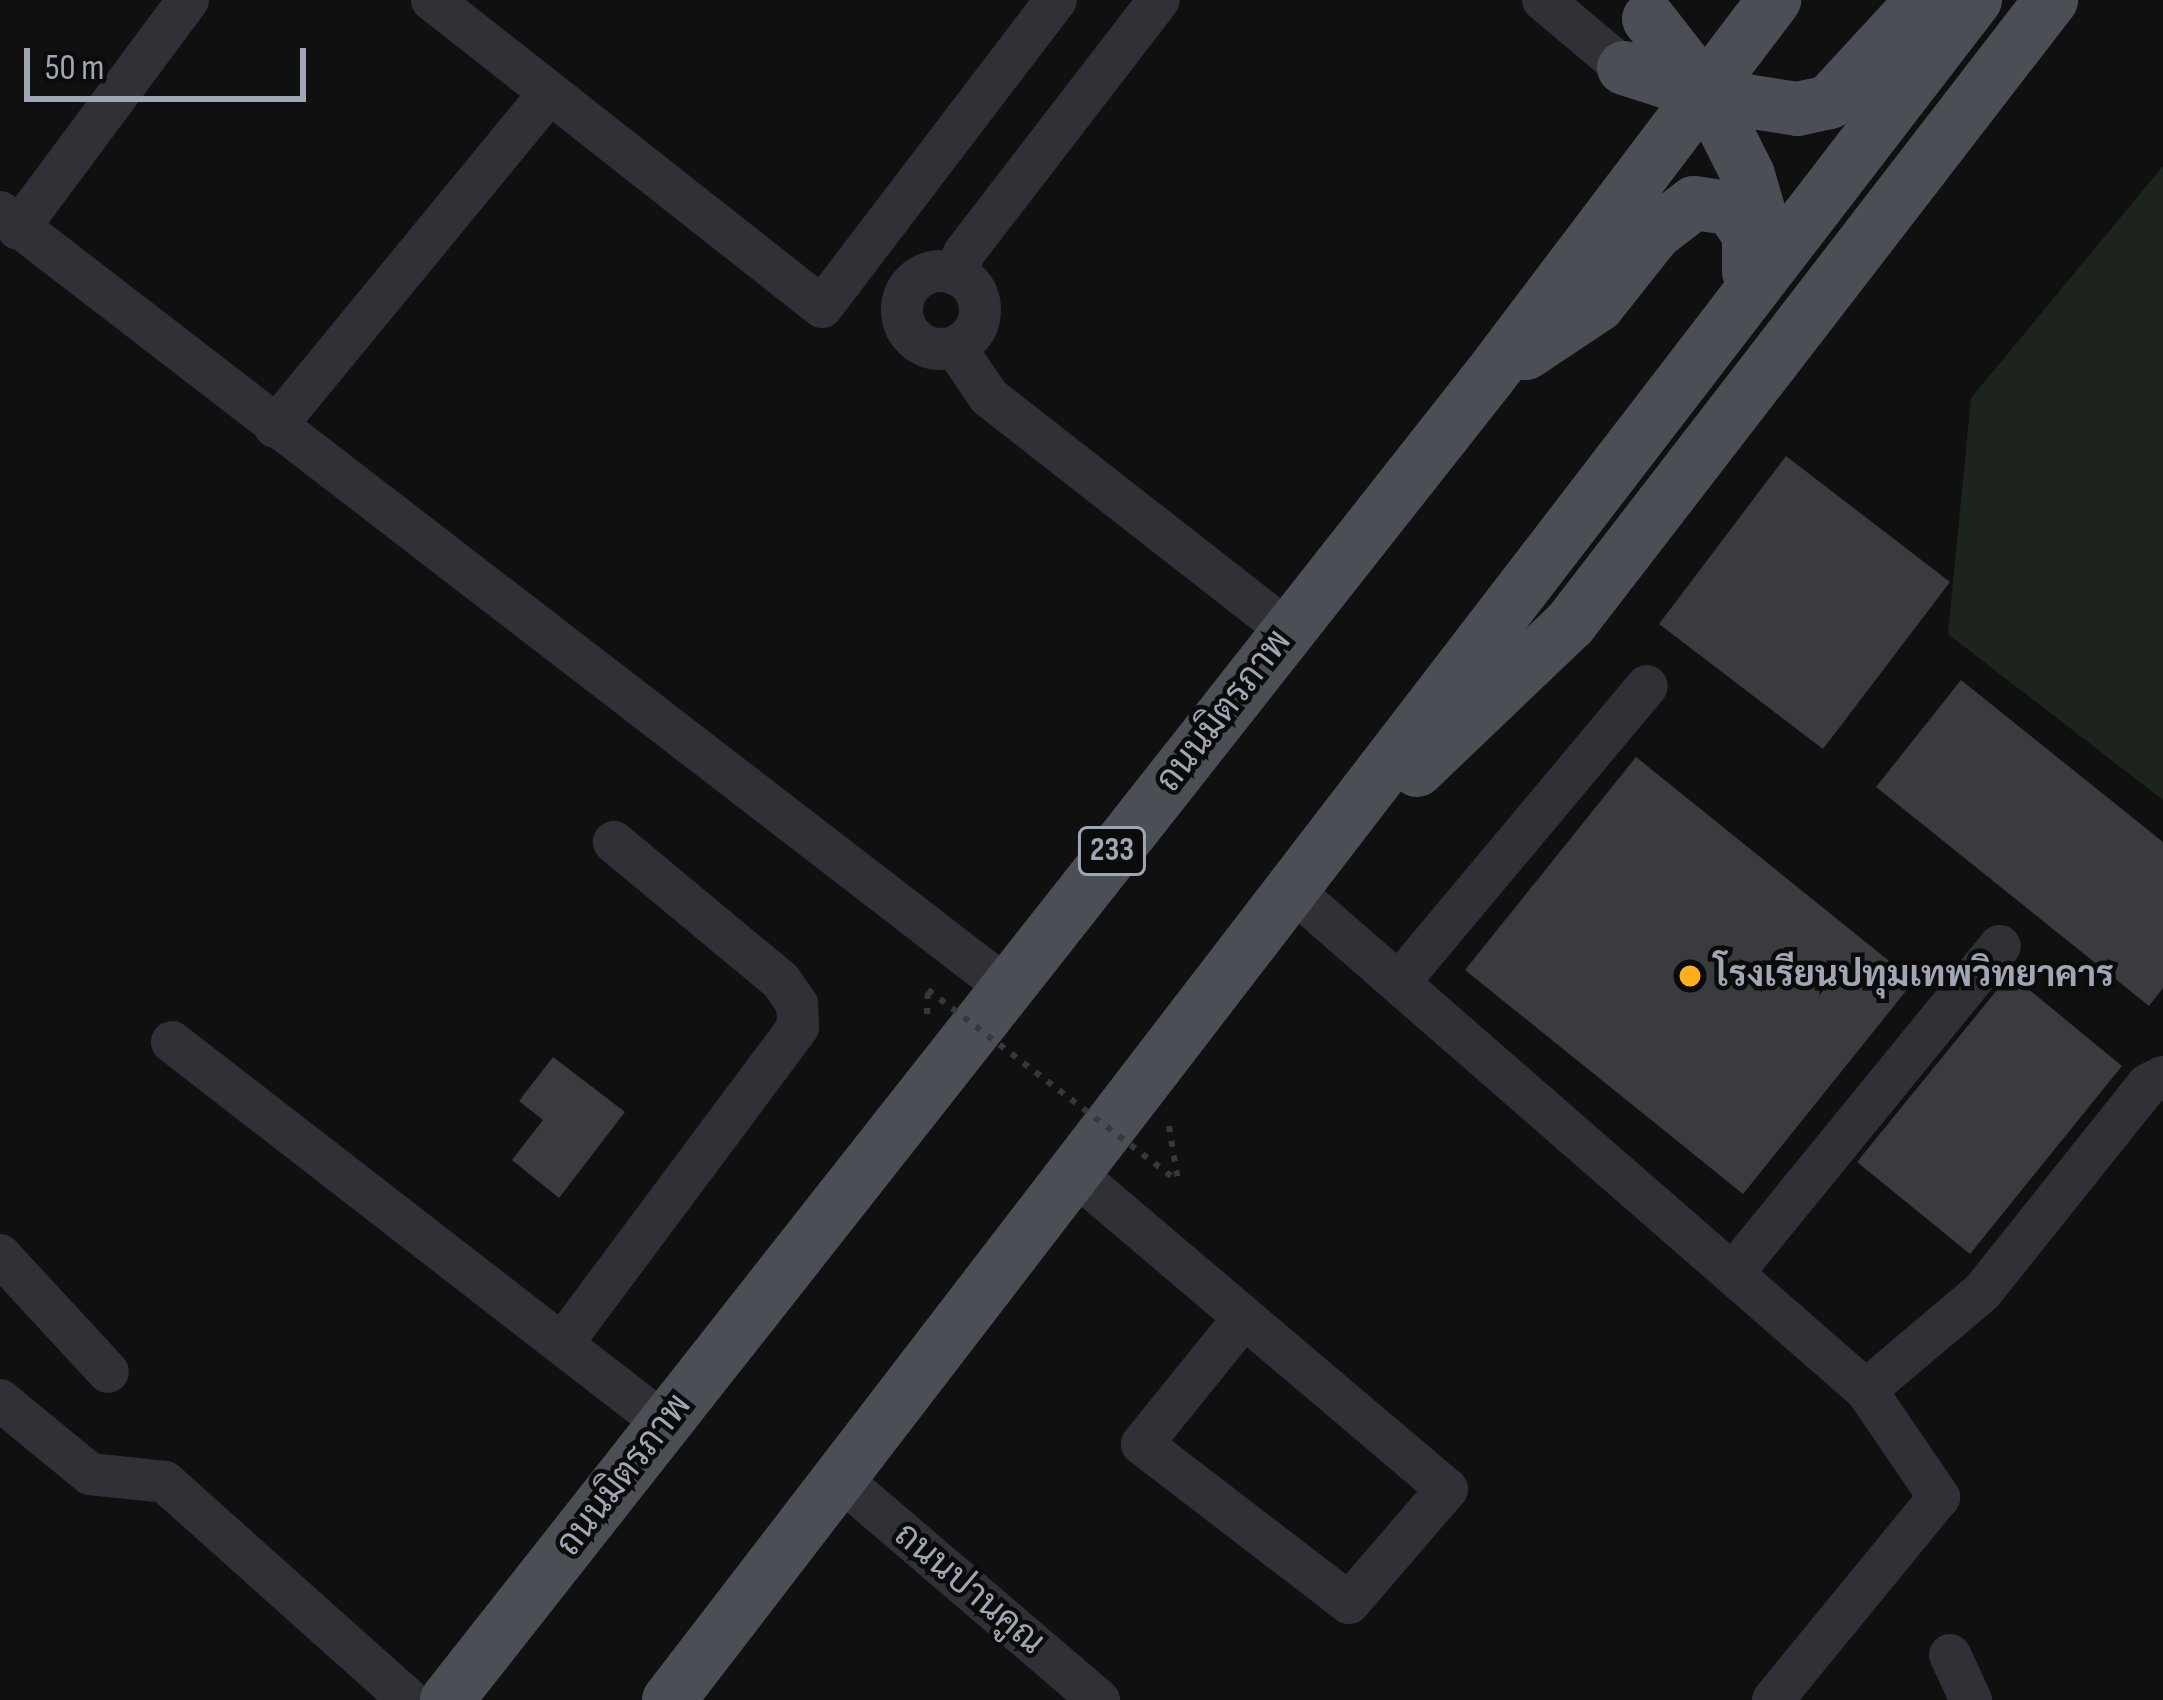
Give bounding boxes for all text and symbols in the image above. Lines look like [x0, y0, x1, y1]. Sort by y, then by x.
scale bar [30, 24, 312, 98]
text: 50 m [45, 47, 104, 90]
street label: ถนนมิตรภาพ [1147, 621, 1301, 801]
road number: 233 [1076, 824, 1148, 878]
place label: โรงเรียนปทุมเทพวิทยาคาร [1714, 954, 2114, 998]
marker: โรงเรียนปทุมเทพวิทยาคาร [1677, 963, 1703, 989]
street label: ถนนมิตรภาพ [547, 1385, 701, 1565]
street label: ถนนปานคูณ [885, 1514, 1053, 1664]

